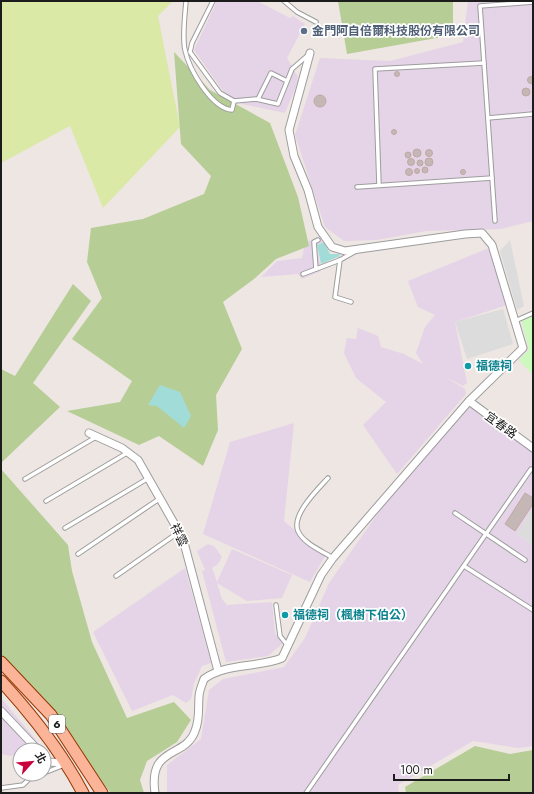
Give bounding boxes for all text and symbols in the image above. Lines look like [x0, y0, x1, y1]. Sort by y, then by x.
place label: 金門阿自倍爾科技股份有限公司 [312, 22, 480, 40]
marker: 金門阿自倍爾科技股份有限公司 [299, 26, 309, 36]
place label: 福德祠 [476, 357, 512, 375]
marker: 福德祠 [463, 361, 473, 371]
street label: 宜春路 [481, 407, 521, 443]
street label: 祥雲 [166, 520, 192, 550]
place label: 福德祠（楓樹下伯公） [293, 606, 413, 624]
marker: 福德祠（楓樹下伯公） [280, 610, 290, 620]
road number: 6 [49, 715, 65, 733]
north arrow [12, 742, 52, 782]
text: 北 [31, 749, 51, 766]
scale bar [394, 756, 509, 782]
text: 100 m [400, 761, 433, 779]

